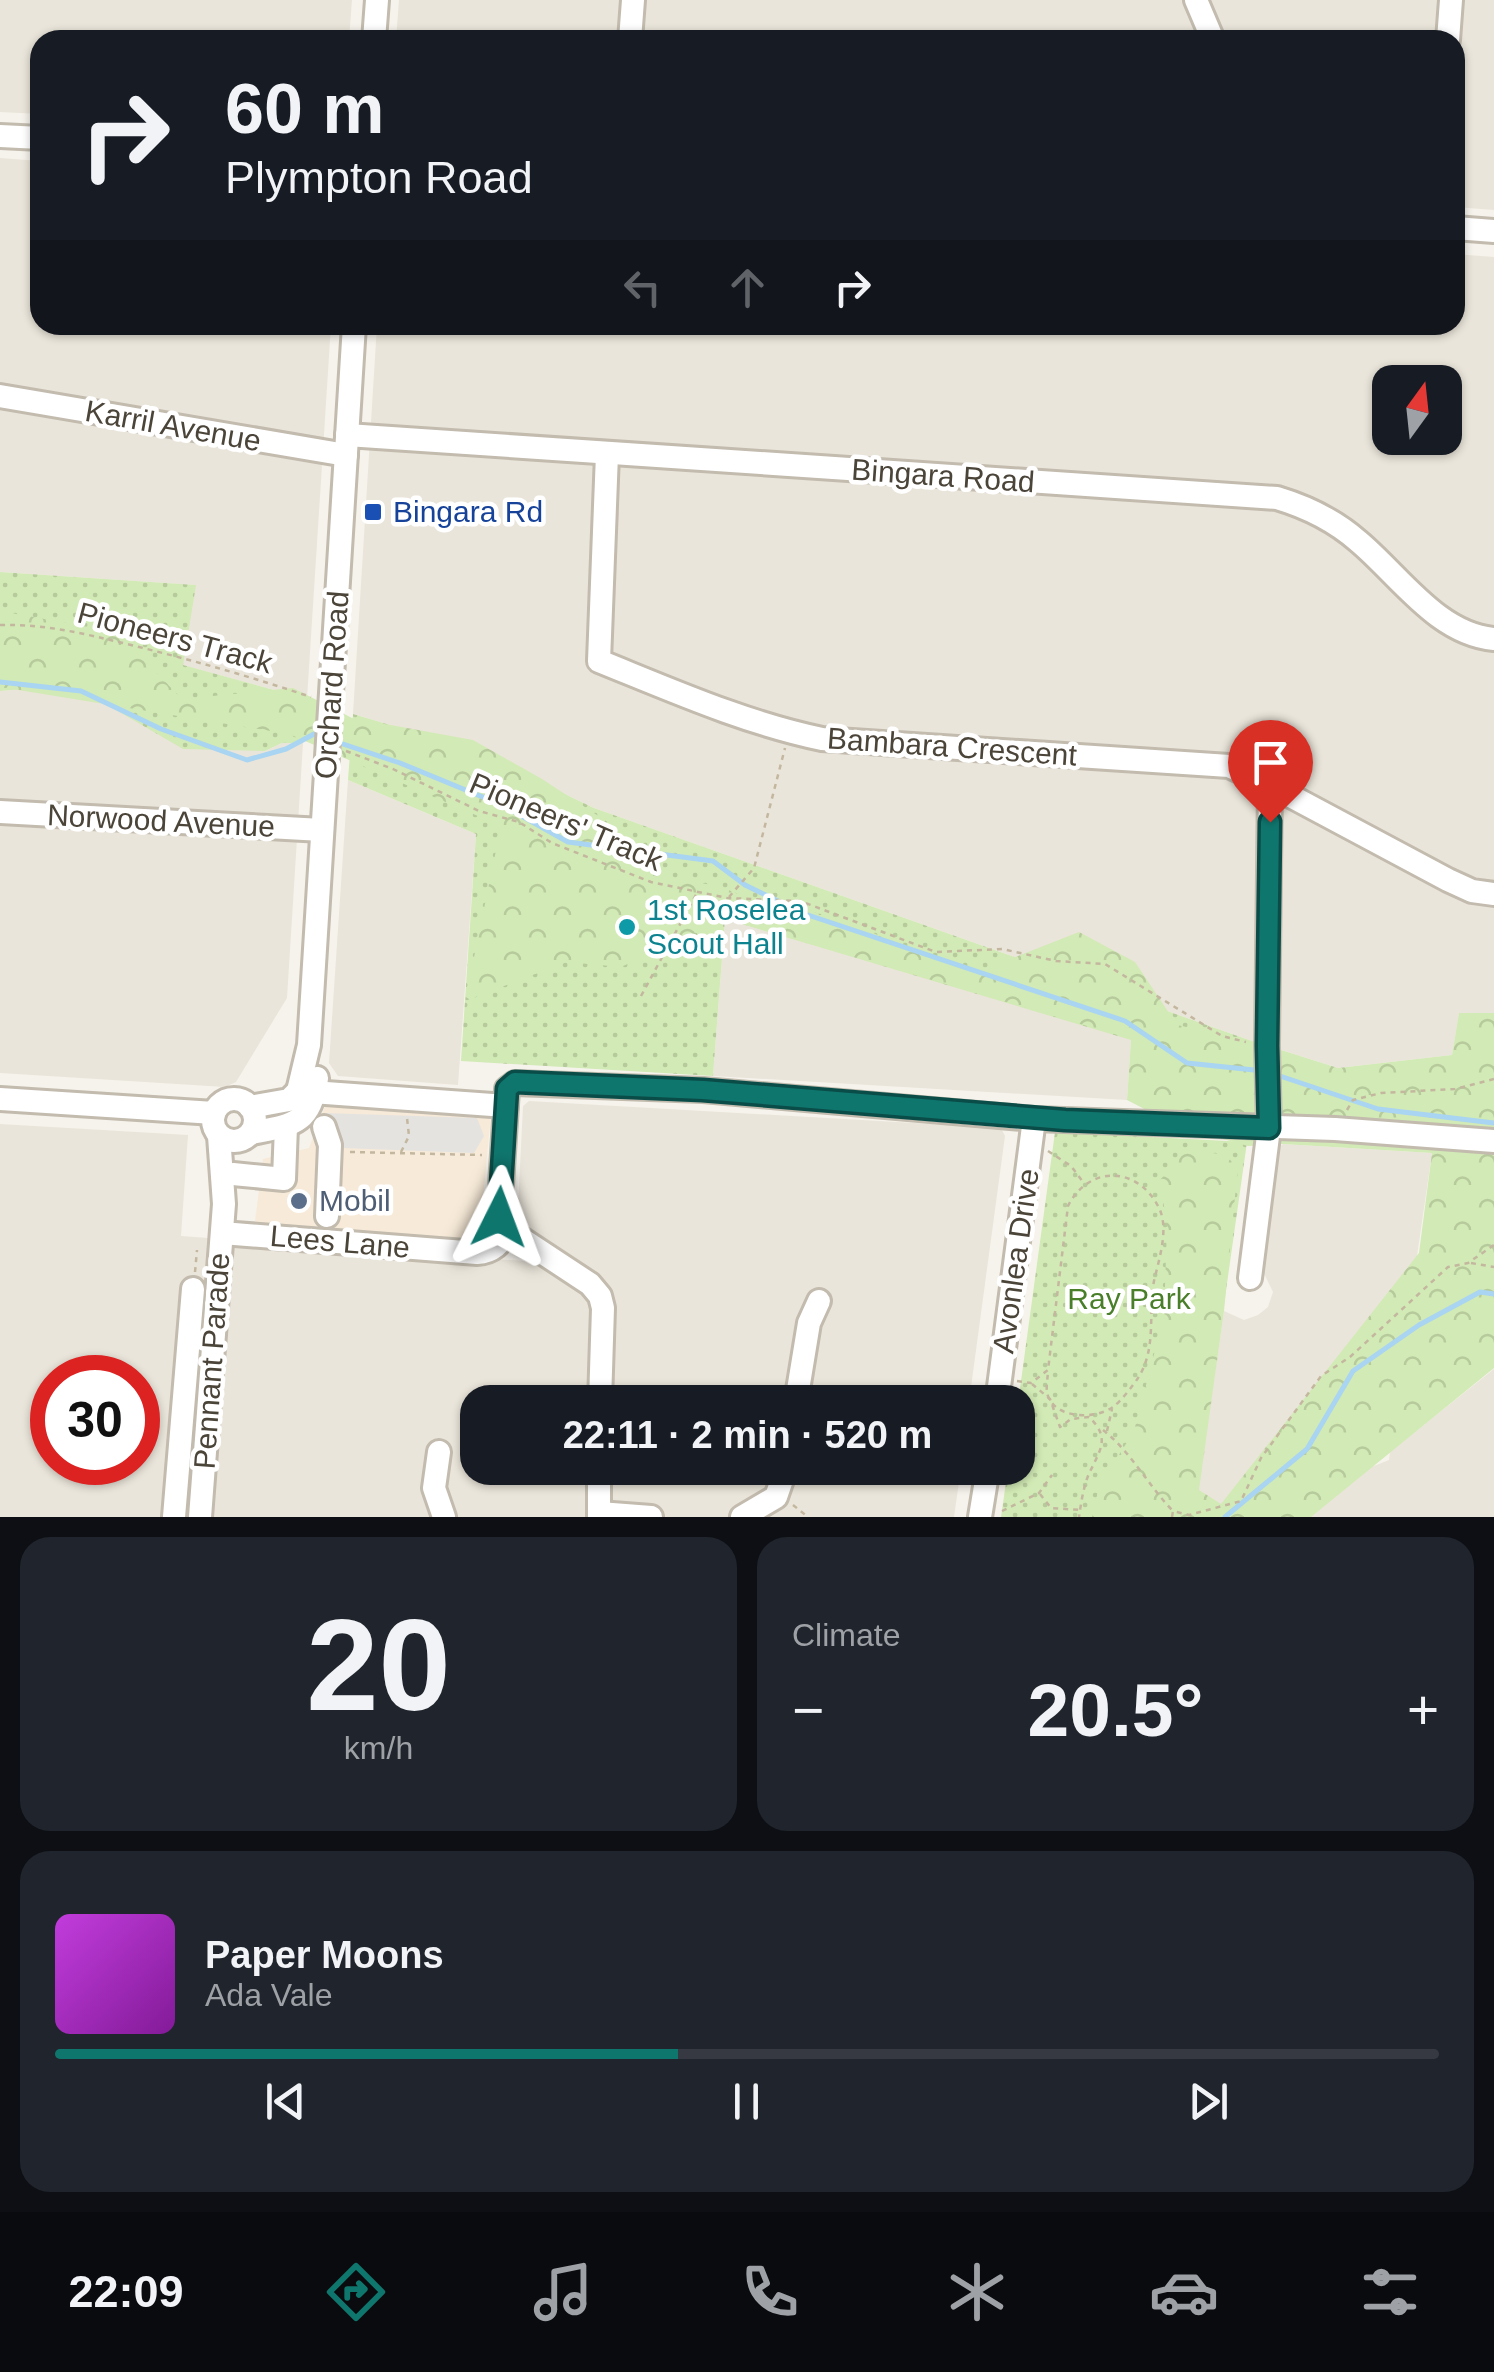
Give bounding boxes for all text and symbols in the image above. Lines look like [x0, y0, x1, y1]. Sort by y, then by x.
icon: right [60, 70, 190, 200]
text: 60 m [225, 70, 385, 148]
text: Plympton Road [225, 152, 533, 203]
icon: left [615, 260, 670, 315]
icon: ahead [720, 260, 775, 315]
icon: right [825, 260, 880, 315]
north arrow [1372, 365, 1462, 455]
map controls [1372, 365, 1462, 455]
street label: Karril Avenue [83, 394, 264, 457]
street label: Bingara Road [850, 453, 1036, 498]
place label: Bingara Rd [393, 495, 543, 528]
marker: Bingara Rd [362, 501, 384, 523]
street label: Orchard Road [308, 590, 355, 780]
street label: Pioneers Track [74, 596, 277, 680]
pin [1228, 720, 1313, 823]
street label: Bambara Crescent [826, 721, 1079, 772]
icon: arrive [1243, 735, 1298, 790]
street label: Pioneers' Track [465, 766, 668, 877]
street label: Norwood Avenue [46, 798, 276, 843]
place label: 1st Roselea Scout Hall [647, 893, 806, 960]
marker: 1st Roselea Scout Hall [616, 916, 638, 938]
position arrow [447, 1165, 551, 1269]
street label: Avonlea Drive [986, 1166, 1045, 1355]
place label: Mobil [319, 1184, 391, 1217]
marker: Mobil [288, 1190, 310, 1212]
street label: Lees Lane [269, 1219, 411, 1264]
street label: Pennant Parade [187, 1252, 236, 1470]
park label: Ray Park [1067, 1282, 1192, 1315]
speed limit sign: 30 [30, 1355, 160, 1485]
text: 22:11 · 2 min · 520 m [563, 1414, 932, 1456]
text: 20 [306, 1592, 451, 1738]
text: Climate [792, 1617, 900, 1653]
text: 20.5° [1028, 1668, 1203, 1752]
text: − [792, 1679, 824, 1741]
text: + [1407, 1679, 1439, 1741]
text: km/h [344, 1730, 413, 1766]
text: Paper Moons [205, 1934, 444, 1976]
text: Ada Vale [205, 1977, 333, 2013]
icon: previous [258, 2074, 313, 2129]
icon: pause [719, 2074, 774, 2129]
icon: next [1181, 2074, 1236, 2129]
icon: directions [321, 2257, 391, 2327]
icon: music [528, 2257, 598, 2327]
icon: phone [735, 2257, 805, 2327]
icon: climate [942, 2257, 1012, 2327]
icon: car [1149, 2257, 1219, 2327]
icon: filters [1355, 2257, 1425, 2327]
text: 22:09 [68, 2266, 184, 2317]

